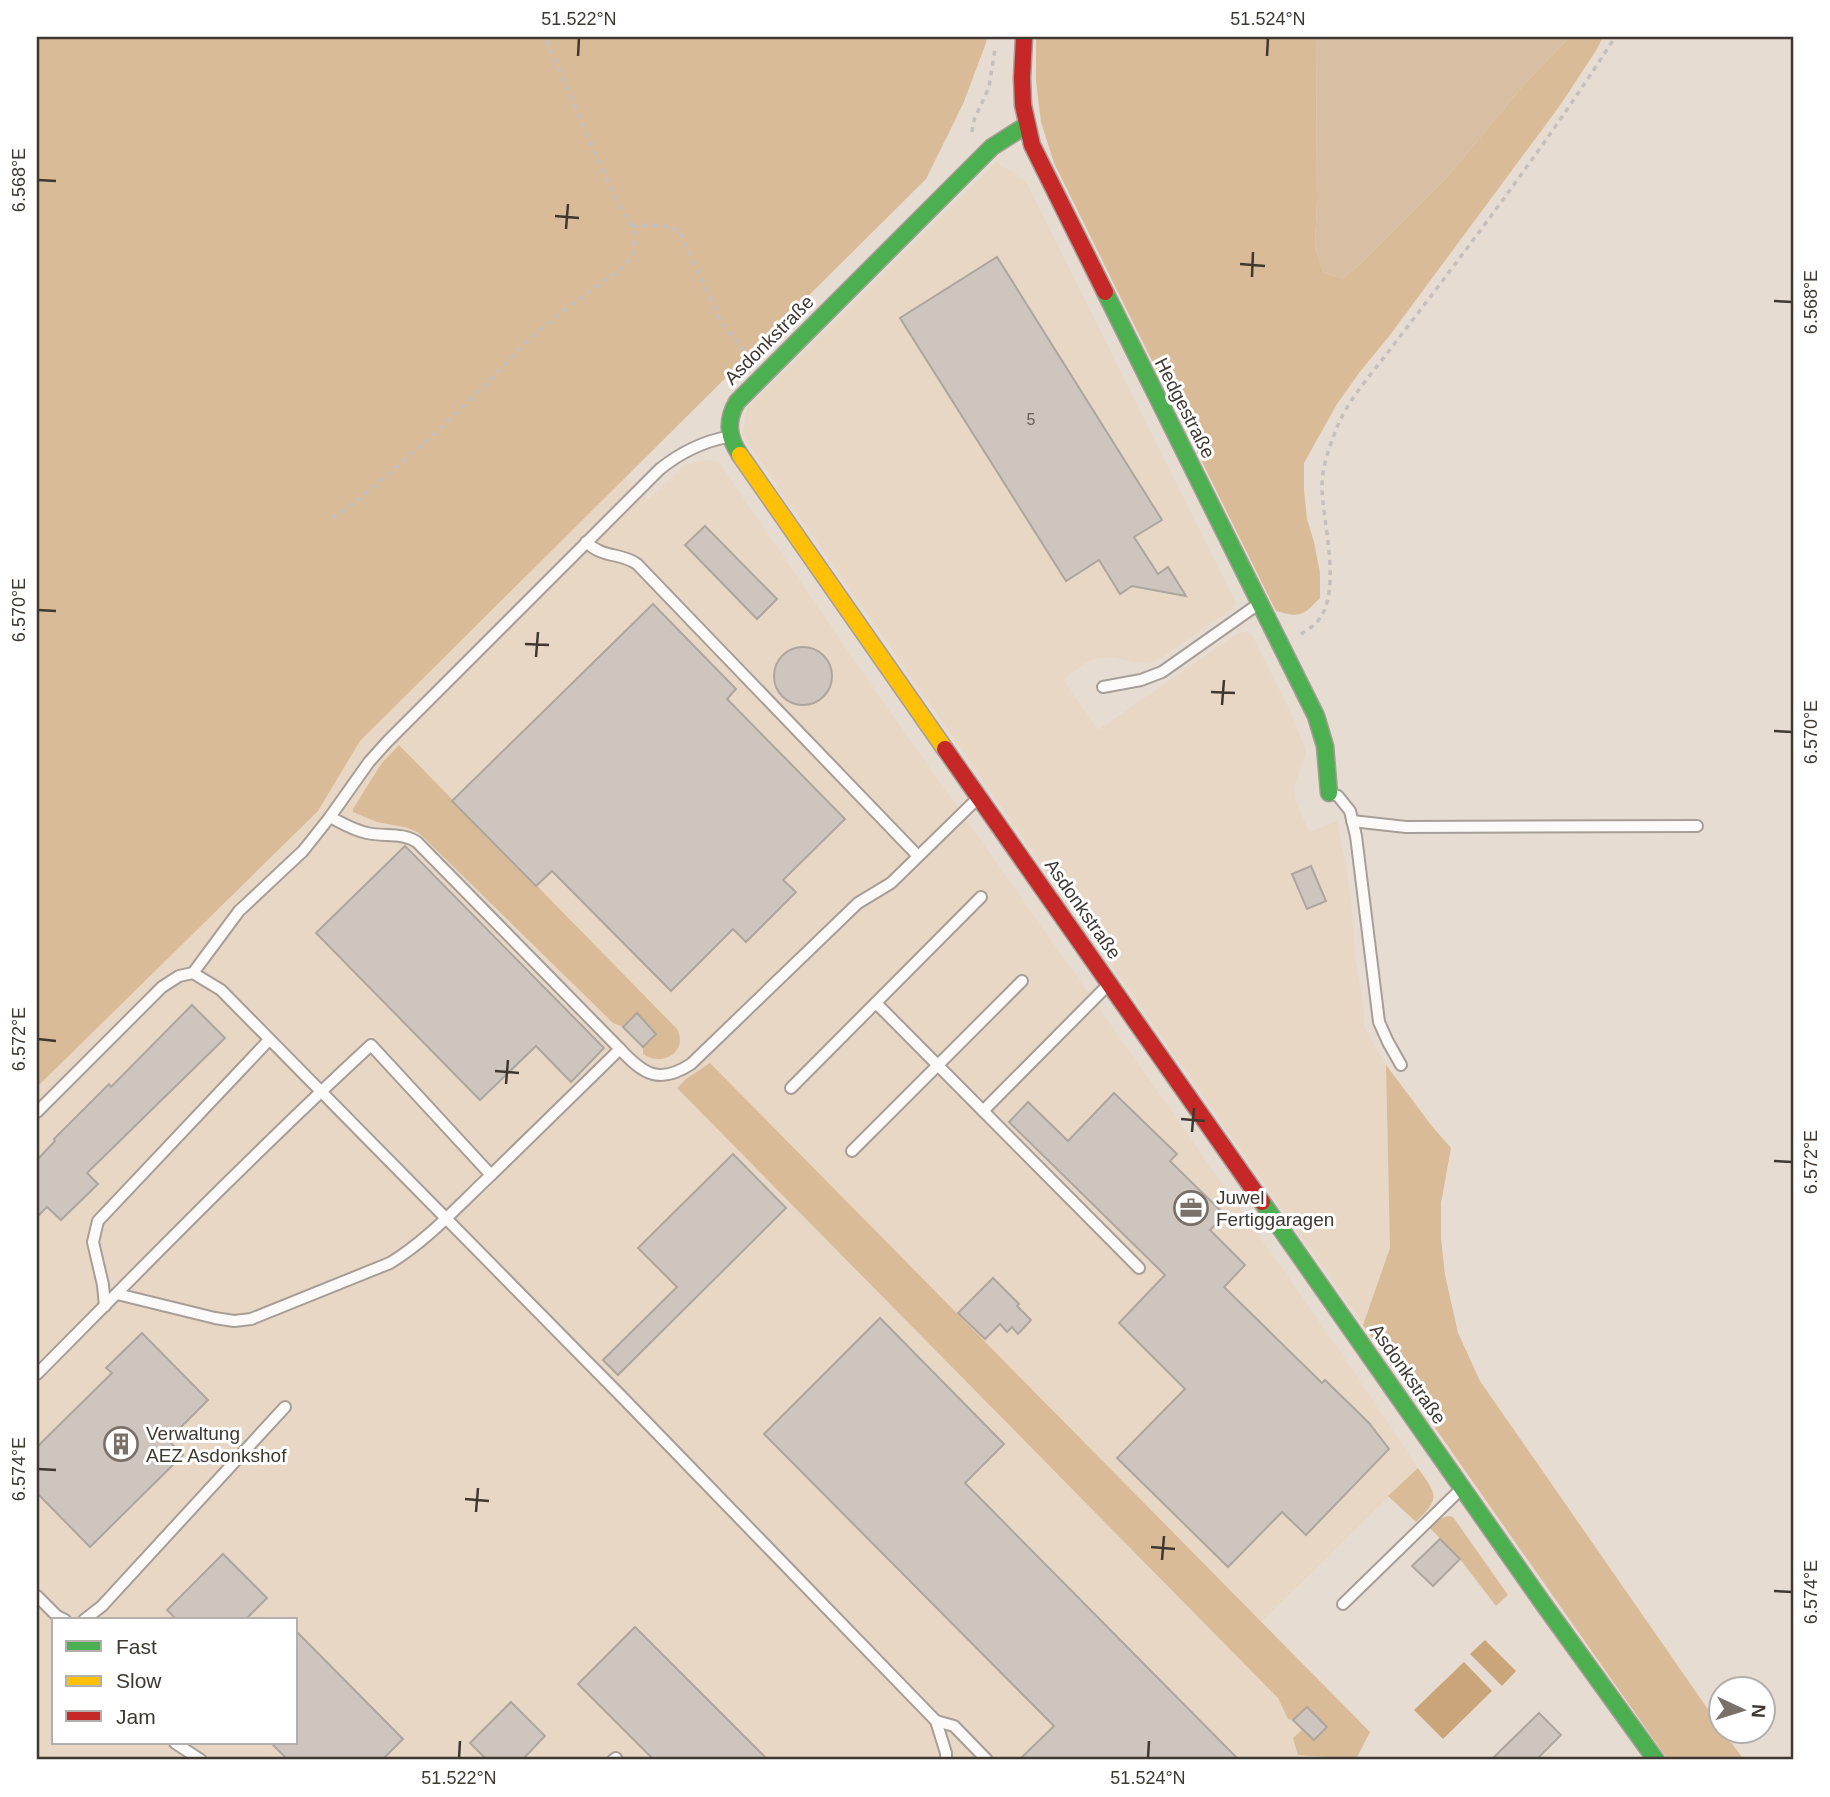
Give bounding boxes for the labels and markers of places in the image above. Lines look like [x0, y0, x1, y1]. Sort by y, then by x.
place label: Juwel Fertiggaragen [1216, 1187, 1334, 1230]
office icon: Juwel Fertiggaragen [1172, 1189, 1210, 1227]
place label: Verwaltung AEZ Asdonkshof [146, 1423, 287, 1466]
building icon: Verwaltung AEZ Asdonkshof [102, 1425, 140, 1463]

